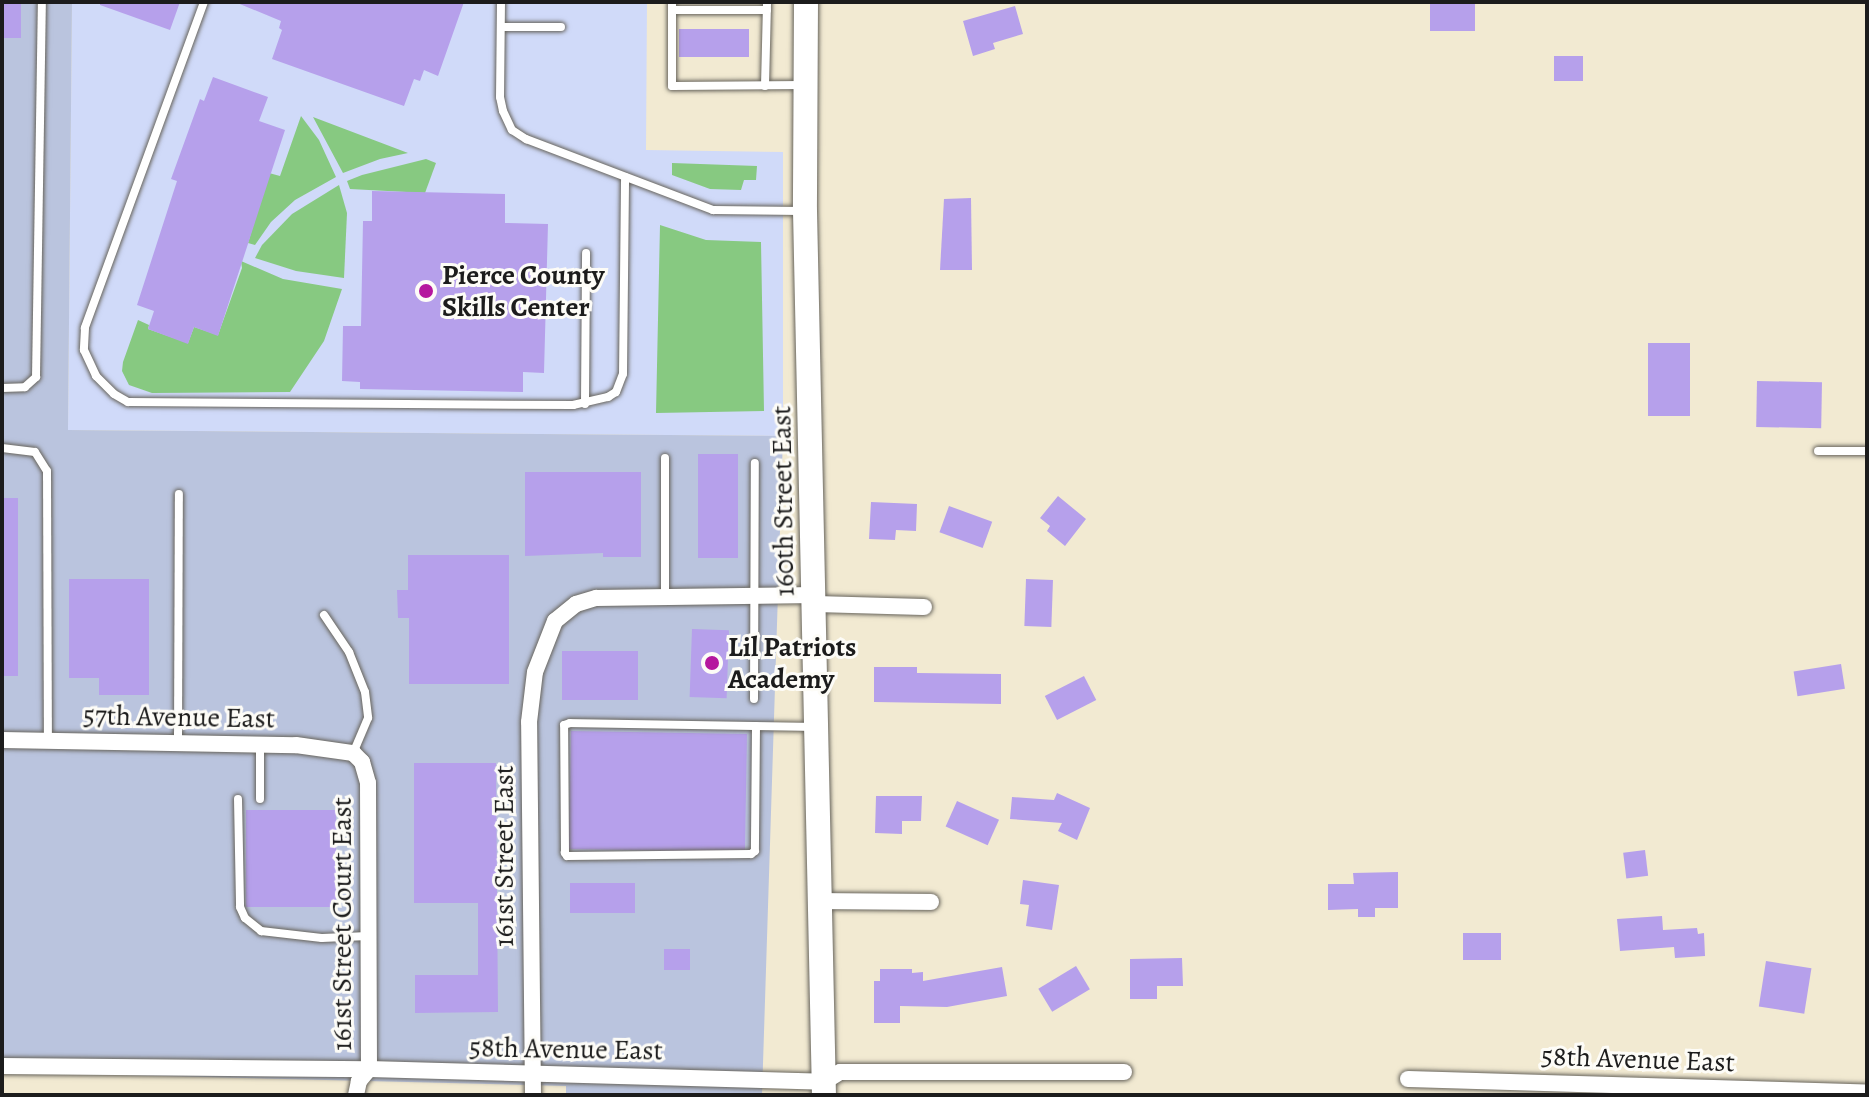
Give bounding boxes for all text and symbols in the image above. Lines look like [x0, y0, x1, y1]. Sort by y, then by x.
place label: Pierce County Skills Center [442, 258, 604, 324]
marker: Pierce County Skills Center [417, 282, 435, 300]
street label: 160th Street East [765, 405, 801, 597]
place label: Lil Patriots Academy [728, 630, 856, 696]
marker: Lil Patriots Academy [703, 654, 721, 672]
street label: 57th Avenue East [83, 699, 275, 735]
street label: 161st Street East [487, 765, 521, 947]
street label: 161st Street Court East [325, 797, 359, 1051]
street label: 58th Avenue East [469, 1031, 663, 1067]
street label: 58th Avenue East [1541, 1039, 1735, 1079]

